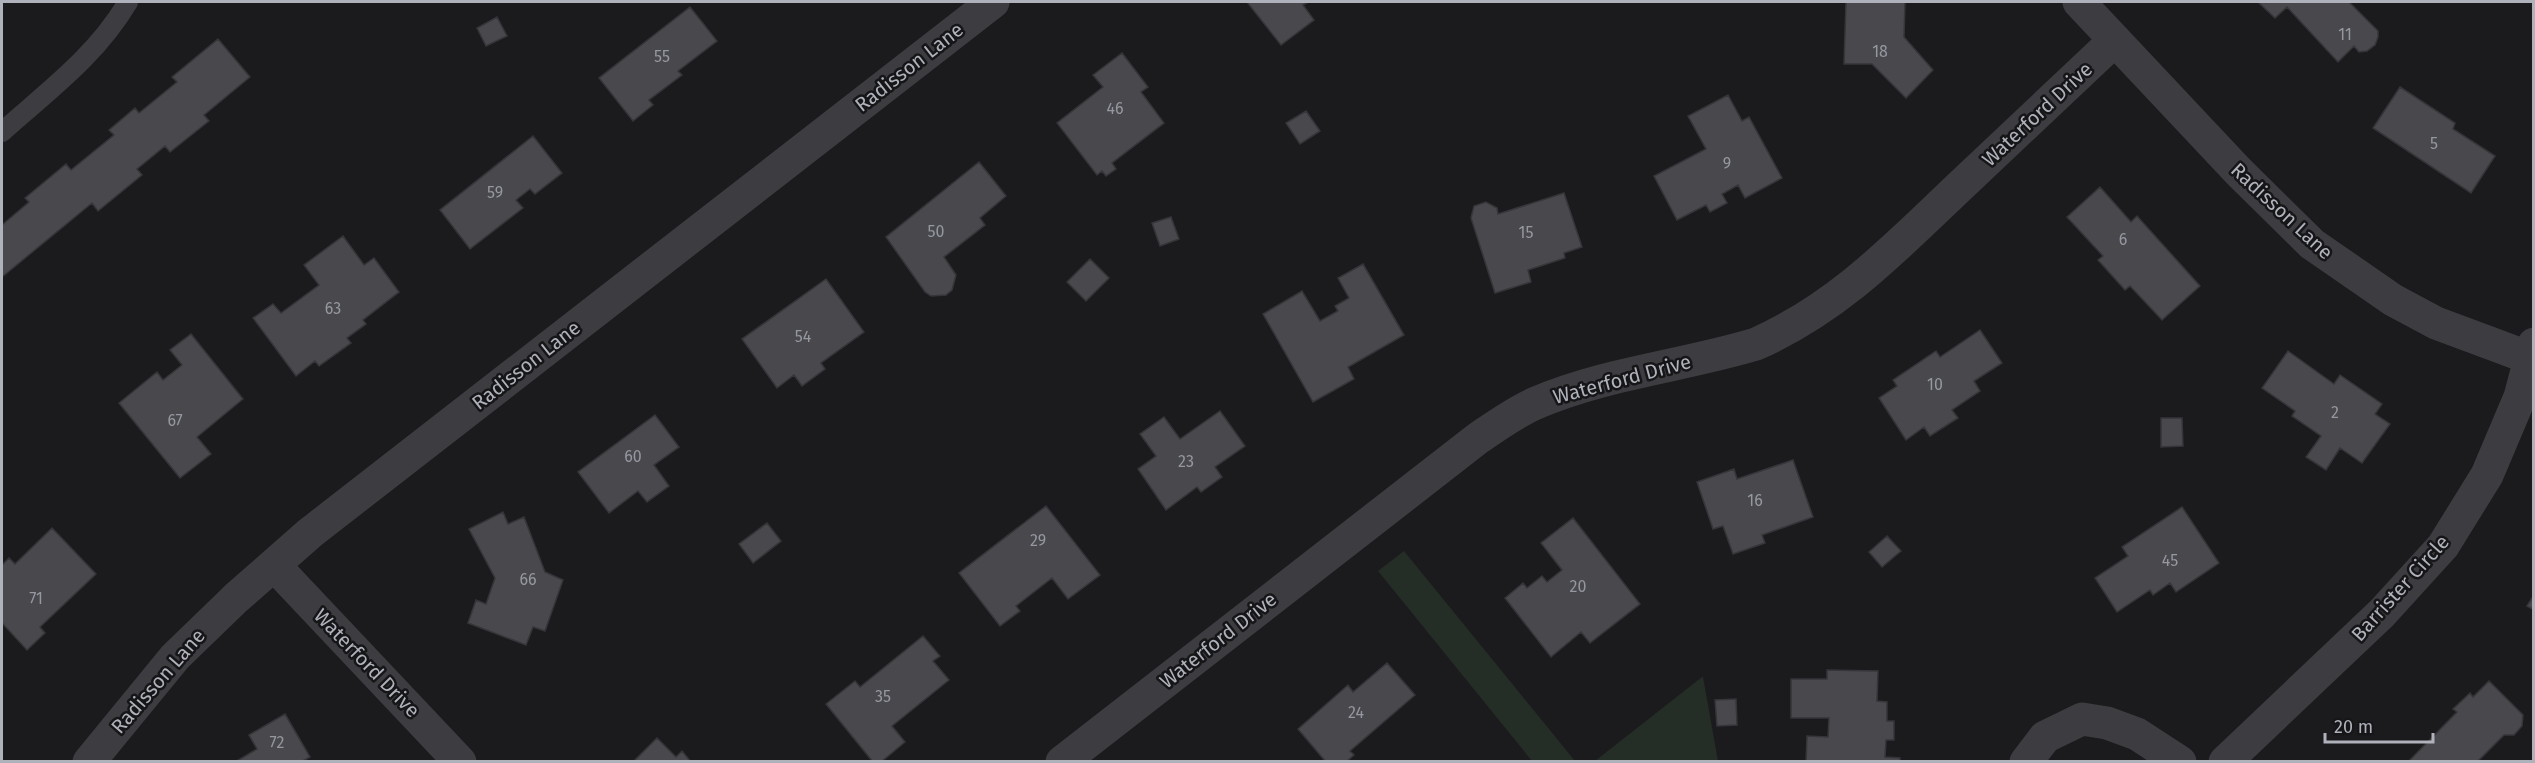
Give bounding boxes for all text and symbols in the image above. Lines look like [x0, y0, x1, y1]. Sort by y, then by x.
street label: Radisson Lane [850, 17, 968, 117]
house number: 11 [2338, 25, 2352, 44]
house number: 18 [1872, 42, 1888, 61]
house number: 55 [654, 47, 670, 66]
street label: Waterford Drive [1977, 57, 2097, 171]
house number: 46 [1106, 99, 1124, 118]
house number: 5 [2430, 134, 2438, 153]
house number: 9 [1723, 154, 1731, 173]
street label: Radisson Lane [2226, 158, 2338, 264]
house number: 59 [487, 183, 503, 202]
house number: 50 [928, 222, 945, 241]
house number: 15 [1519, 223, 1533, 242]
house number: 6 [2119, 230, 2127, 249]
house number: 63 [325, 299, 341, 318]
street label: Radisson Lane [467, 315, 585, 415]
house number: 54 [795, 327, 812, 346]
street label: Waterford Drive [1550, 349, 1694, 409]
house number: 10 [1927, 375, 1943, 394]
house number: 2 [2331, 403, 2339, 422]
house number: 67 [167, 411, 183, 430]
house number: 60 [624, 447, 642, 466]
house number: 23 [1178, 452, 1194, 471]
house number: 16 [1747, 491, 1763, 510]
street label: Barrister Circle [2346, 530, 2454, 646]
house number: 29 [1030, 531, 1046, 550]
house number: 45 [2162, 551, 2178, 570]
house number: 66 [519, 570, 537, 589]
house number: 20 [1570, 577, 1586, 596]
street label: Waterford Drive [1155, 587, 1281, 693]
house number: 71 [29, 589, 43, 608]
street label: Waterford Drive [309, 604, 425, 722]
street label: Radisson Lane [106, 624, 210, 738]
house number: 35 [875, 687, 891, 706]
house number: 24 [1348, 703, 1364, 722]
scale bar [2325, 706, 2433, 744]
text: 20 m [2334, 716, 2373, 738]
house number: 72 [270, 733, 284, 752]

